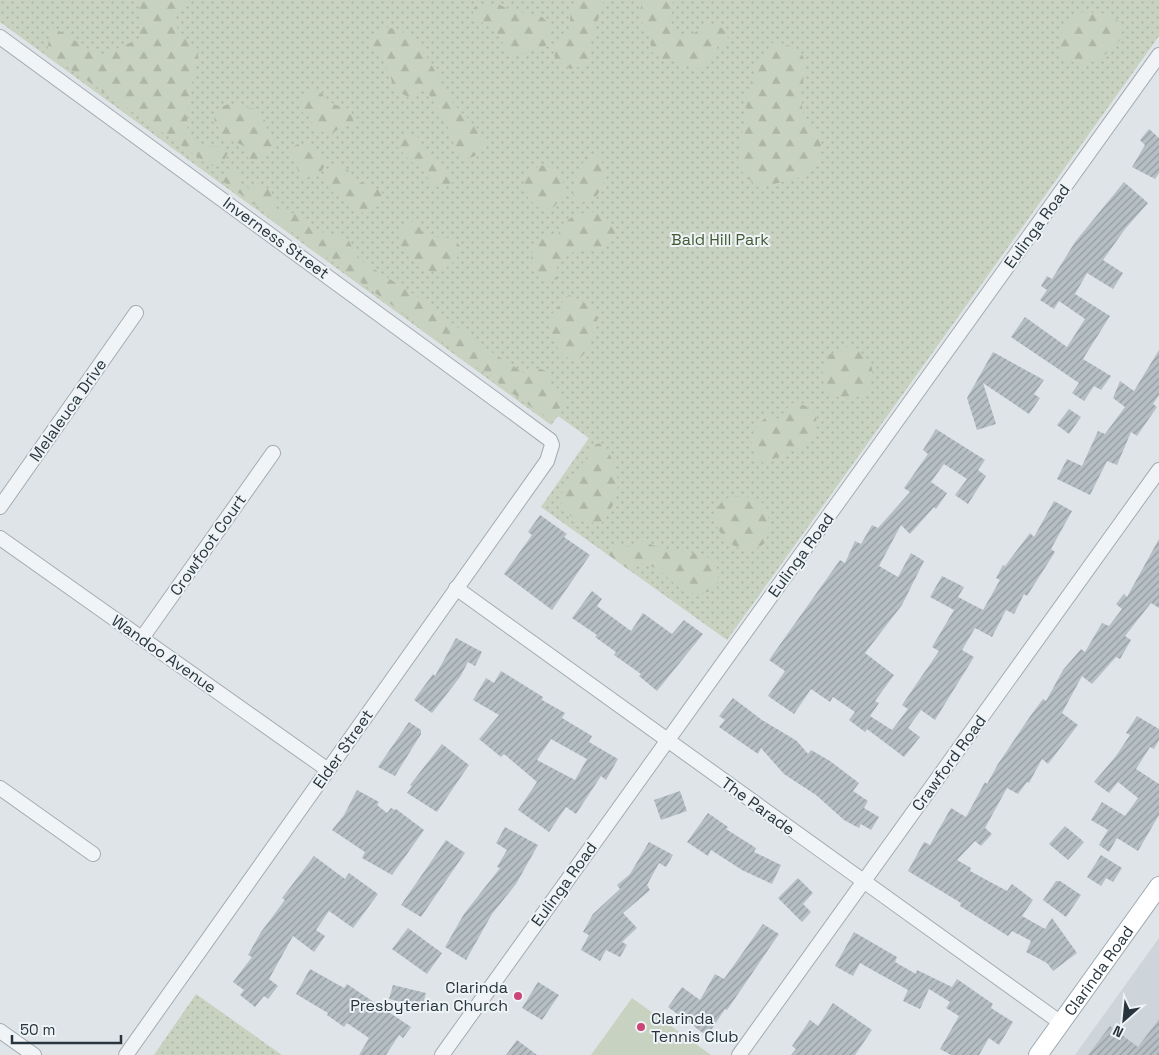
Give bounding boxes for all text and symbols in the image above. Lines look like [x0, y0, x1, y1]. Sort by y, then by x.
street label: Eulinga Road [999, 180, 1075, 272]
street label: Inverness Street [219, 192, 333, 284]
park label: Bald Hill Park [671, 229, 769, 250]
street label: Melaleuca Drive [25, 354, 111, 466]
street label: Crowfoot Court [165, 490, 251, 600]
street label: Eulinga Road [763, 509, 839, 601]
street label: Wandoo Avenue [107, 610, 221, 698]
street label: Elder Street [308, 705, 378, 793]
street label: Crawford Road [907, 711, 991, 815]
street label: The Parade [717, 772, 799, 840]
street label: Eulinga Road [526, 838, 602, 930]
street label: Clarinda Road [1059, 921, 1138, 1020]
place label: Clarinda Presbyterian Church [350, 977, 508, 1016]
marker: Clarinda Presbyterian Church [512, 990, 524, 1002]
north arrow [1099, 995, 1149, 1045]
place label: Clarinda Tennis Club [651, 1008, 739, 1047]
scale bar [12, 1012, 121, 1044]
text: 50 m [20, 1020, 55, 1039]
marker: Clarinda Tennis Club [635, 1021, 647, 1033]
text: N [1110, 1021, 1126, 1042]

